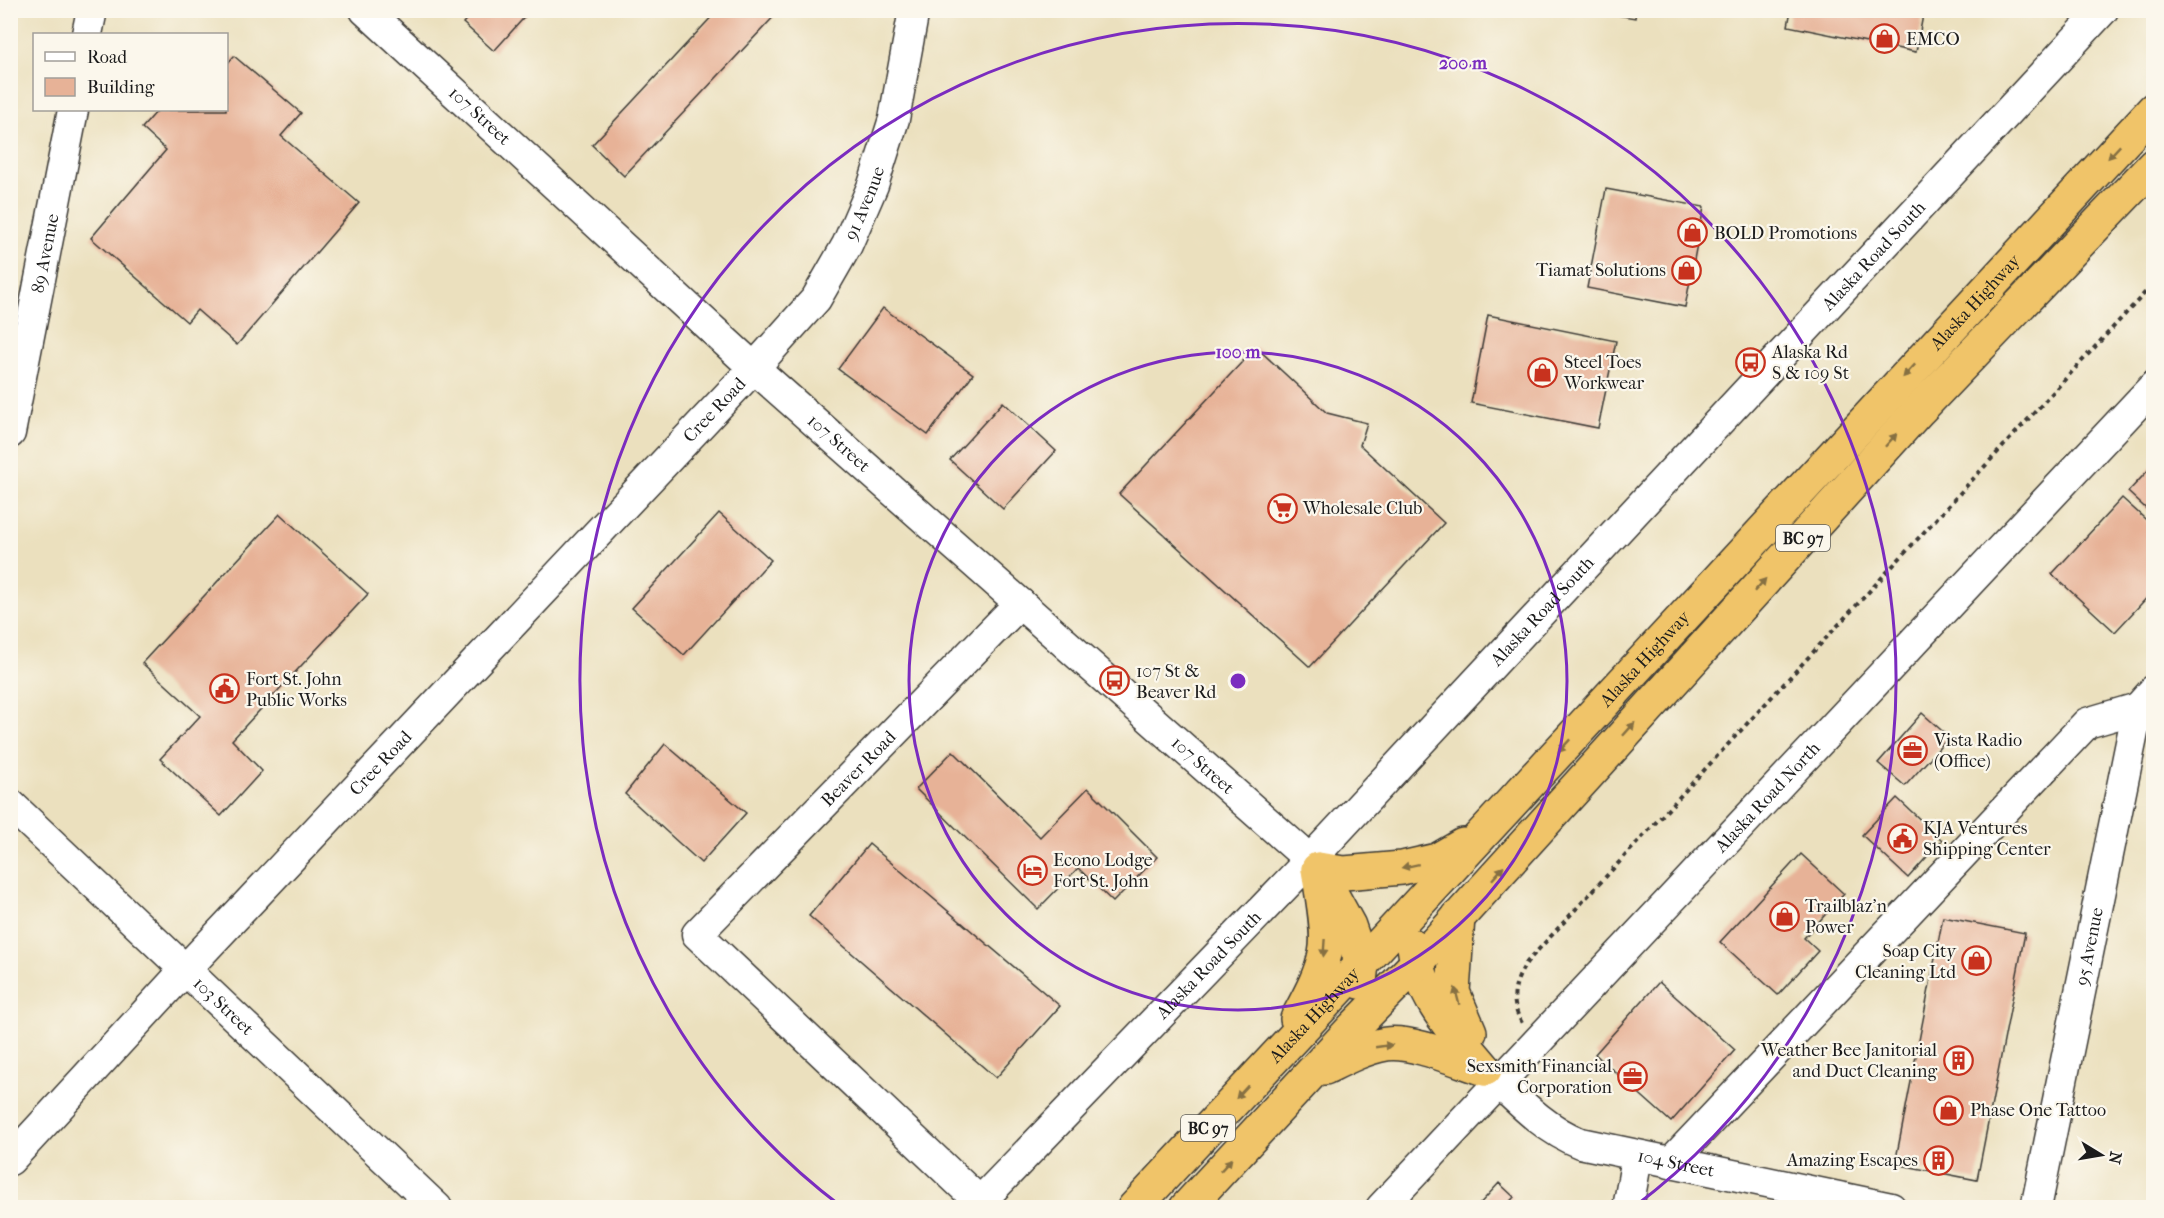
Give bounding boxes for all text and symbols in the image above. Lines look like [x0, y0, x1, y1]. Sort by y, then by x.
shop icon: EMCO [1869, 23, 1901, 55]
place label: EMCO [1906, 29, 1960, 50]
legend [33, 33, 228, 111]
text: Road [87, 47, 127, 68]
text: 200 m [1439, 53, 1488, 74]
text: Building [87, 77, 155, 98]
street label: 107 Street [444, 82, 515, 150]
one-way arrow [2107, 144, 2121, 158]
street label: 91 Avenue [840, 164, 889, 244]
street label: Alaska Road South [1817, 197, 1930, 316]
street label: 89 Avenue [28, 212, 64, 295]
shop icon: BOLD Promotions [1677, 217, 1709, 249]
place label: BOLD Promotions [1714, 223, 1858, 244]
street label: Alaska Highway [1925, 249, 2026, 355]
shop icon: Tiamat Solutions [1671, 254, 1703, 286]
place label: Tiamat Solutions [1536, 260, 1666, 281]
text: 100 m [1215, 342, 1262, 363]
place label: Alaska Rd S & 109 St [1771, 342, 1850, 384]
bus stop icon: Alaska Rd S & 109 St [1735, 346, 1767, 378]
place label: Steel Toes Workwear [1563, 352, 1645, 394]
shop icon: Steel Toes Workwear [1527, 356, 1559, 388]
one-way arrow [1902, 364, 1916, 379]
street label: Cree Road [679, 373, 750, 447]
street label: 107 Street [803, 410, 875, 477]
one-way arrow [1884, 433, 1898, 448]
supermarket icon: Wholesale Club [1266, 492, 1298, 524]
place label: Wholesale Club [1302, 498, 1423, 519]
road number: BC 97 [1776, 525, 1830, 551]
street label: Alaska Road South [1486, 552, 1599, 671]
one-way arrow [1753, 577, 1767, 592]
street label: Alaska Highway [1595, 606, 1695, 712]
place label: 107 St & Beaver Rd [1136, 661, 1217, 703]
bus stop icon: 107 St & Beaver Rd [1099, 665, 1131, 697]
place label: Fort St. John Public Works [246, 669, 347, 711]
centre of rings [1228, 671, 1248, 691]
public building icon: Fort St. John Public Works [209, 673, 241, 705]
one-way arrow [1622, 722, 1635, 737]
street label: Beaver Road [817, 726, 901, 811]
street label: Cree Road [345, 727, 417, 800]
place label: Vista Radio (Office) [1933, 730, 2022, 772]
street label: 107 Street [1167, 732, 1238, 799]
office icon: Vista Radio (Office) [1897, 734, 1929, 766]
street label: Alaska Road North [1710, 738, 1825, 858]
one-way arrow [1557, 739, 1571, 754]
place label: KJA Ventures Shipping Center [1923, 818, 2051, 860]
public building icon: KJA Ventures Shipping Center [1886, 822, 1918, 854]
place label: Econo Lodge Fort St. John [1053, 850, 1153, 892]
hotel icon: Econo Lodge Fort St. John [1016, 854, 1048, 886]
one-way arrow [1400, 862, 1419, 871]
one-way arrow [1491, 866, 1505, 881]
place label: Trailblaz'n Power [1805, 896, 1887, 938]
shop icon: Trailblaz'n Power [1768, 900, 1800, 932]
street label: 95 Avenue [2072, 905, 2108, 987]
street label: Alaska Road South [1152, 907, 1266, 1024]
one-way arrow [1320, 938, 1329, 957]
place label: Soap City Cleaning Ltd [1855, 941, 1957, 983]
shop icon: Soap City Cleaning Ltd [1961, 945, 1993, 977]
street label: Alaska Highway [1264, 962, 1365, 1068]
street label: 103 Street [189, 973, 258, 1040]
one-way arrow [1451, 987, 1461, 1005]
place label: Weather Bee Janitorial and Duct Cleaning [1760, 1040, 1937, 1082]
one-way arrow [1374, 1041, 1393, 1050]
building icon: Weather Bee Janitorial and Duct Cleaning [1942, 1044, 1974, 1076]
place label: Sexsmith Financial Corporation [1467, 1056, 1613, 1098]
office icon: Sexsmith Financial Corporation [1617, 1060, 1649, 1092]
one-way arrow [1236, 1084, 1249, 1099]
shop icon: Phase One Tattoo [1933, 1094, 1965, 1126]
place label: Phase One Tattoo [1970, 1100, 2106, 1121]
road number: BC 97 [1181, 1115, 1235, 1141]
north arrow [2071, 1125, 2131, 1185]
building icon: Amazing Escapes [1923, 1144, 1955, 1176]
street label: 104 Street [1636, 1145, 1717, 1182]
place label: Amazing Escapes [1786, 1150, 1918, 1171]
text: N [2105, 1150, 2126, 1166]
one-way arrow [1219, 1157, 1233, 1172]

